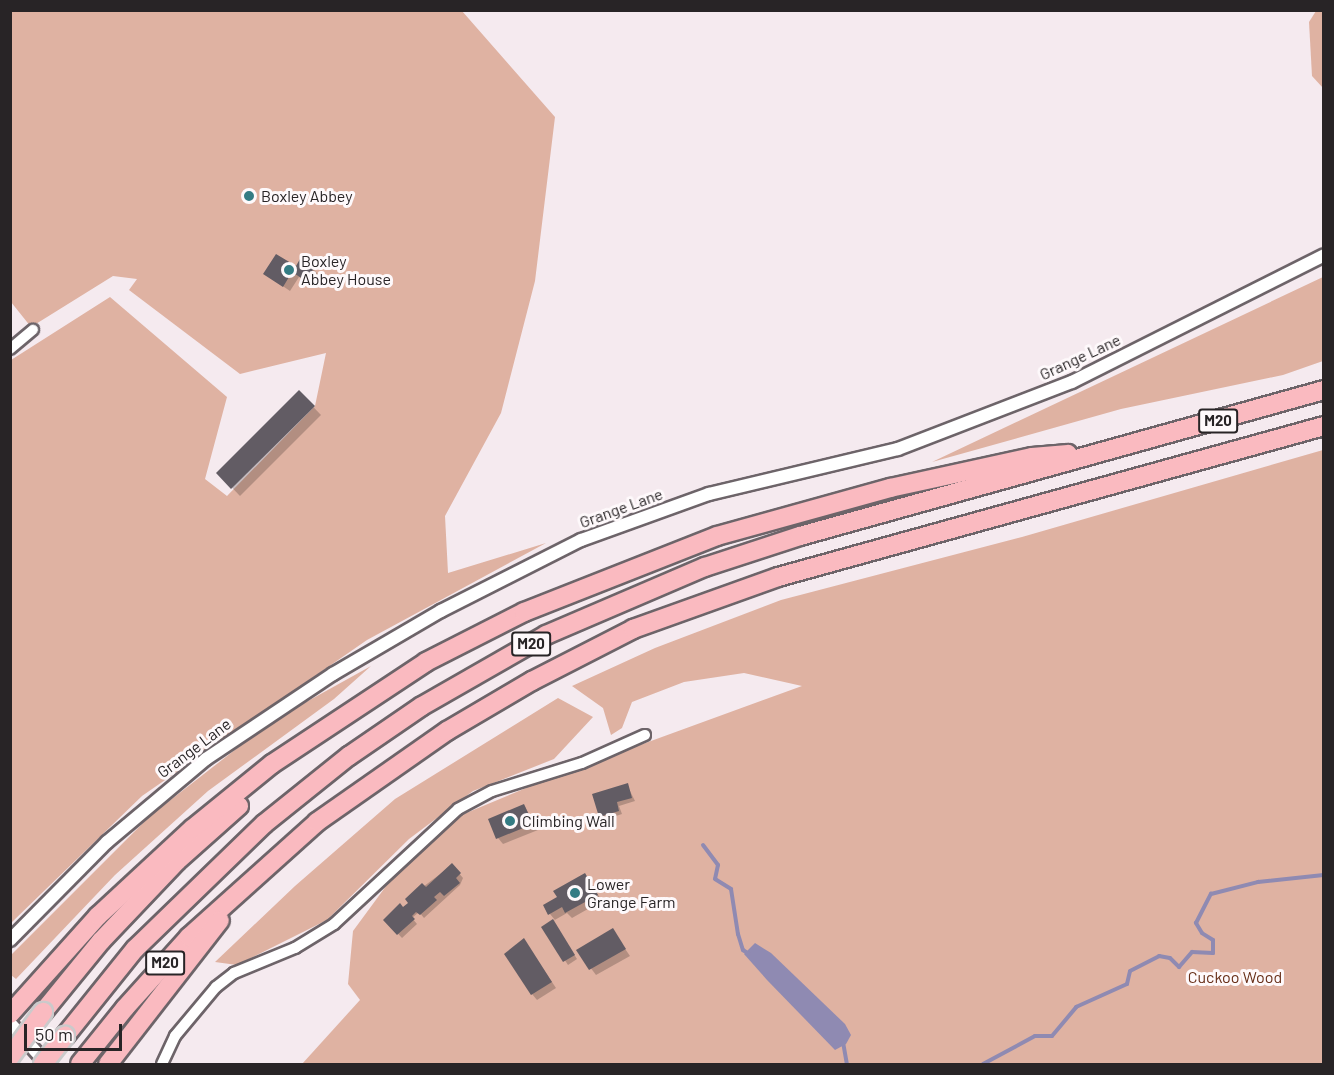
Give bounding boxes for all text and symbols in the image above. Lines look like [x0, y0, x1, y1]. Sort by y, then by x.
place label: Boxley Abbey [261, 186, 353, 206]
marker: Boxley Abbey [242, 189, 256, 203]
place label: Boxley Abbey House [301, 251, 391, 289]
marker: Boxley Abbey House [282, 263, 296, 277]
street label: Grange Lane [1037, 330, 1123, 384]
road number: M20 [1197, 409, 1239, 433]
street label: Grange Lane [577, 484, 665, 532]
road number: M20 [510, 632, 552, 656]
street label: Grange Lane [153, 714, 235, 782]
place label: Climbing Wall [522, 811, 615, 831]
marker: Climbing Wall [503, 814, 517, 828]
place label: Lower Grange Farm [587, 874, 675, 912]
marker: Lower Grange Farm [568, 886, 582, 900]
road number: M20 [144, 951, 186, 975]
park label: Cuckoo Wood [1188, 967, 1282, 987]
scale bar [27, 1012, 124, 1050]
text: 50 m [35, 1023, 73, 1045]

